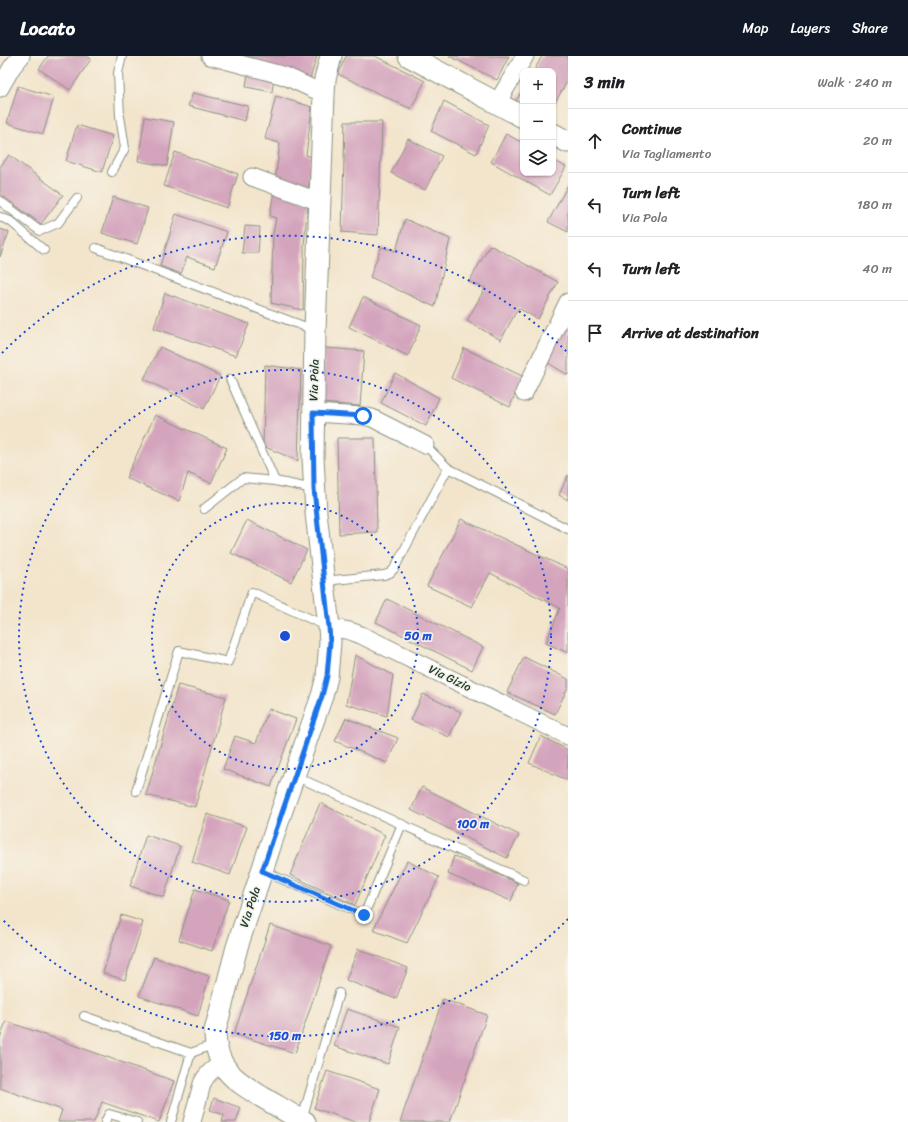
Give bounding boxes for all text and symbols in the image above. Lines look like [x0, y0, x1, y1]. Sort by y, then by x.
text: Locato [20, 12, 75, 45]
text: Map [743, 16, 768, 41]
text: Layers [790, 16, 830, 41]
text: Share [852, 16, 888, 41]
text: 3 min [584, 67, 625, 97]
map controls [520, 68, 556, 176]
button: + [520, 68, 556, 104]
text: Walk · 240 m [817, 71, 892, 94]
button: − [520, 104, 556, 140]
text: Continue [622, 116, 682, 142]
text: 20 m [863, 129, 892, 152]
icon: ahead [584, 130, 606, 152]
button: layers [520, 140, 556, 176]
text: Via Tagliamento [622, 142, 711, 165]
text: Turn left [622, 180, 680, 206]
text: 180 m [857, 193, 892, 216]
icon: left [584, 194, 606, 216]
text: Via Pola [622, 206, 668, 229]
text: Turn left [622, 256, 680, 282]
text: 40 m [862, 257, 892, 280]
icon: left [584, 258, 606, 280]
text: Arrive at destination [622, 320, 759, 346]
icon: arrive [584, 322, 606, 344]
street label: Via Pola [302, 359, 326, 401]
route start [354, 407, 372, 425]
text: 50 m [404, 625, 432, 647]
centre of rings [278, 629, 292, 643]
street label: Via Gizio [425, 658, 475, 698]
text: 100 m [457, 813, 490, 835]
street label: Via Pola [233, 884, 267, 930]
route end [355, 906, 373, 924]
text: 150 m [269, 1025, 302, 1047]

